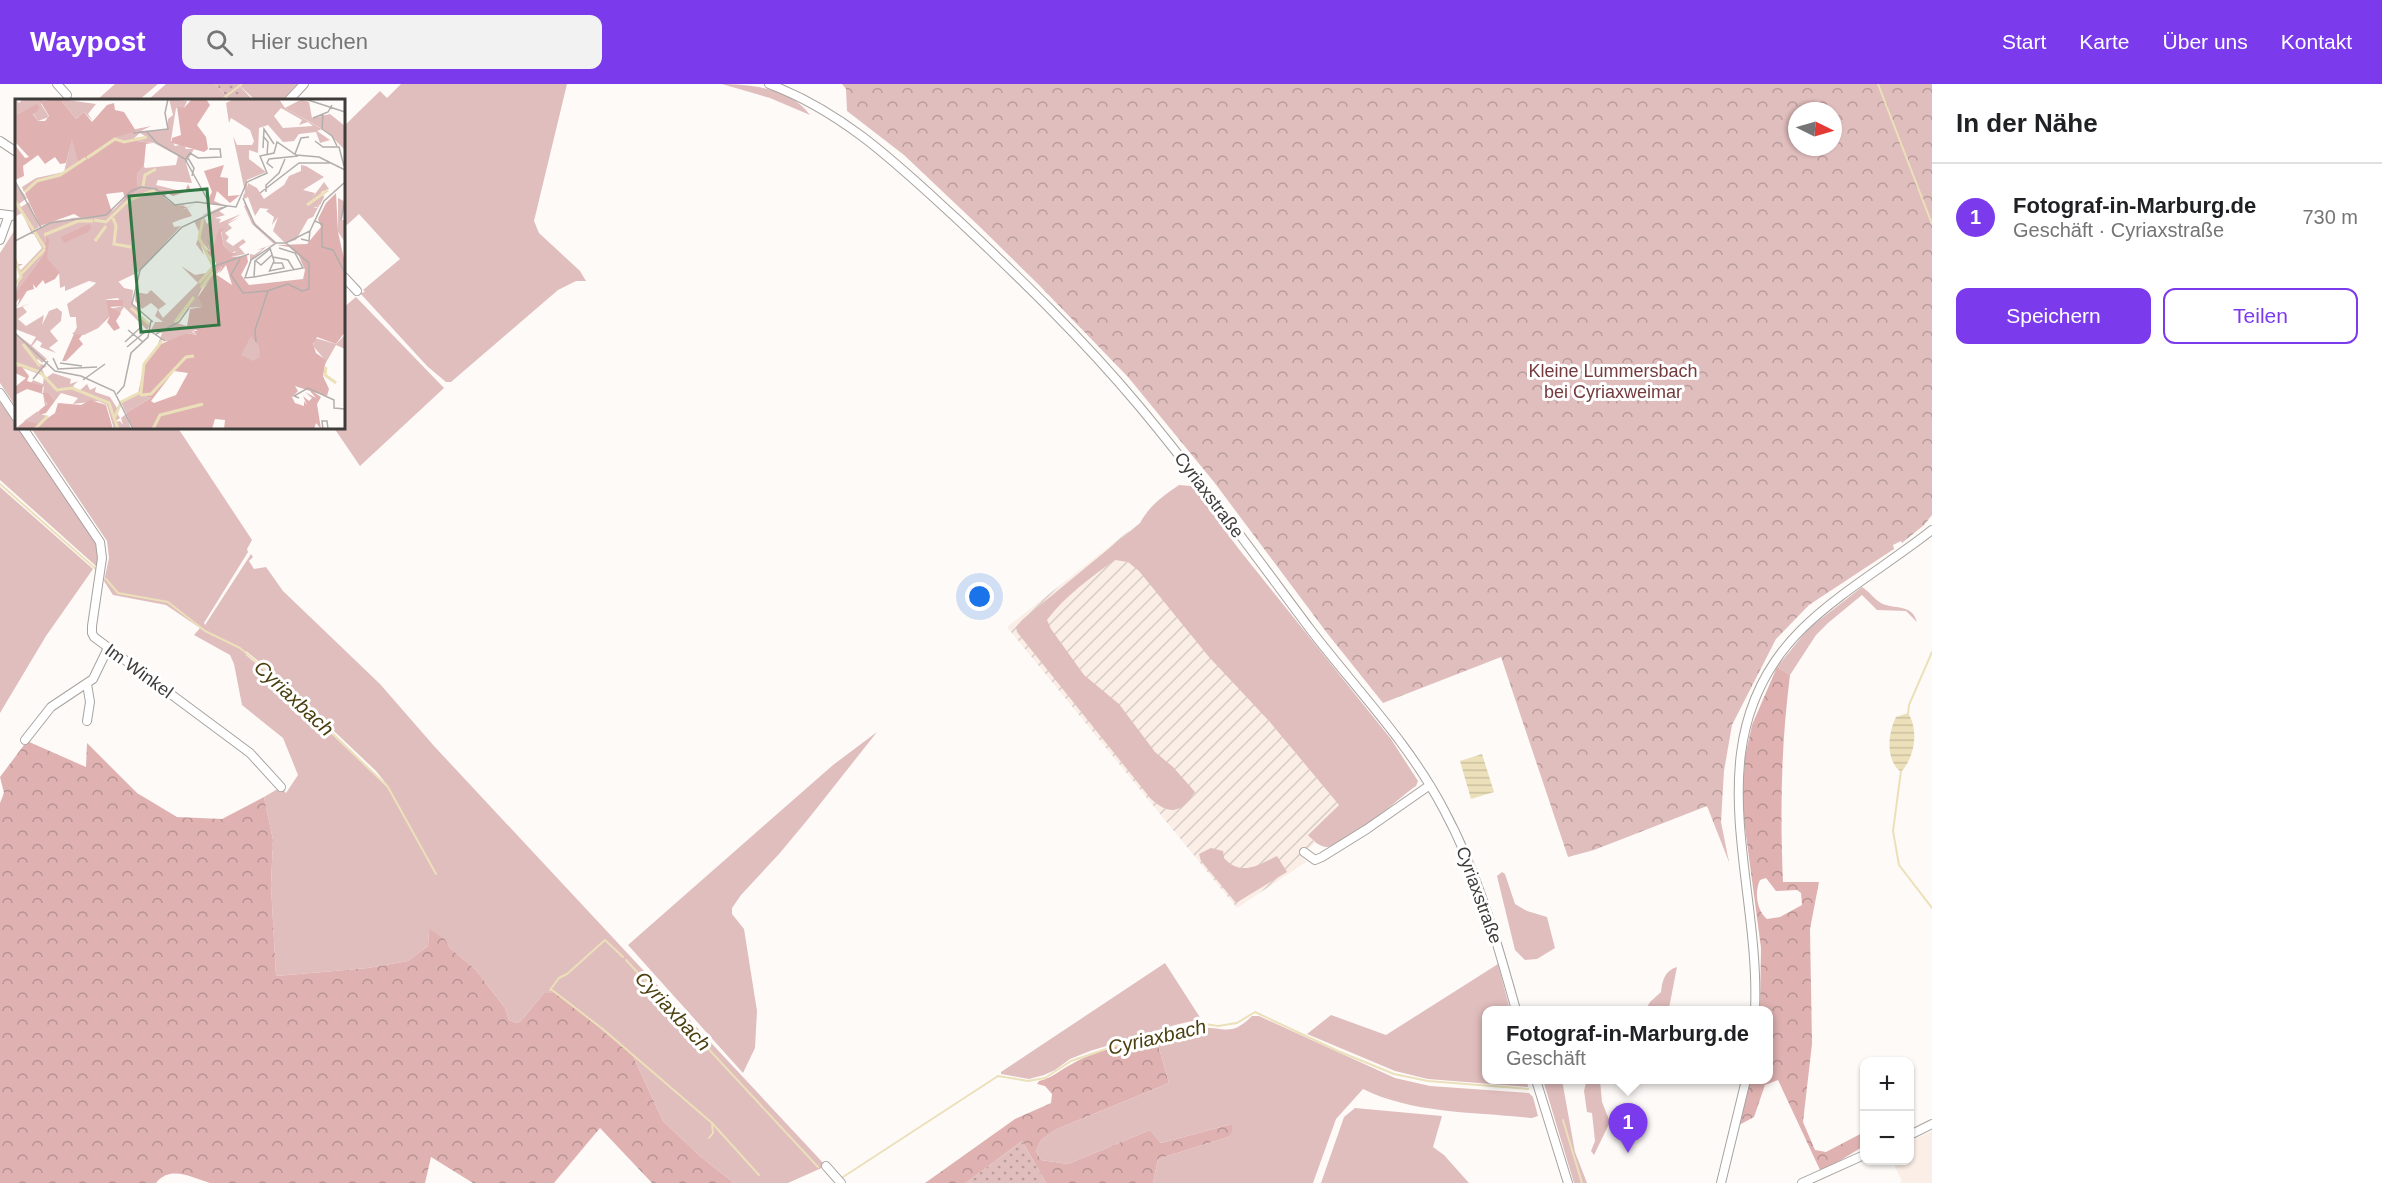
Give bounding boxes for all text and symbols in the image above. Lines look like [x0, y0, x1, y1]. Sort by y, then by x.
search box [182, 15, 602, 69]
text: Waypost [30, 26, 146, 57]
icon: search [203, 26, 236, 59]
text: Hier suchen [251, 29, 368, 54]
text: Start [2002, 30, 2046, 53]
text: Karte [2079, 30, 2130, 53]
text: Über uns [2163, 30, 2248, 53]
text: Kontakt [2281, 30, 2352, 53]
inset map [15, 99, 345, 429]
north arrow [1788, 102, 1842, 156]
text: In der Nähe [1956, 108, 2098, 138]
text: Fotograf-in-Marburg.de [2013, 193, 2256, 218]
text: 1 [1970, 206, 1981, 228]
text: 730 m [2302, 206, 2358, 228]
text: Geschäft · Cyriaxstraße [2013, 219, 2224, 241]
button: Speichern [1956, 288, 2151, 344]
button: Teilen [2163, 288, 2358, 344]
park label: Kleine Lummersbach bei Cyriaxweimar [1528, 361, 1698, 402]
street label: Cyriaxstraße [1170, 448, 1248, 542]
your location [965, 582, 994, 611]
street label: Im Winkel [101, 640, 177, 702]
water label: Cyriaxbach [250, 656, 338, 740]
street label: Cyriaxstraße [1452, 844, 1506, 946]
water label: Cyriaxbach [631, 967, 715, 1055]
popup [1482, 1006, 1773, 1084]
water label: Cyriaxbach [1106, 1015, 1208, 1059]
text: Fotograf-in-Marburg.de [1506, 1021, 1749, 1046]
text: Geschäft [1506, 1047, 1586, 1069]
map controls [1860, 1057, 1914, 1165]
button: + [1860, 1057, 1914, 1111]
pin: 1 [1608, 1104, 1648, 1153]
button: − [1860, 1111, 1914, 1165]

